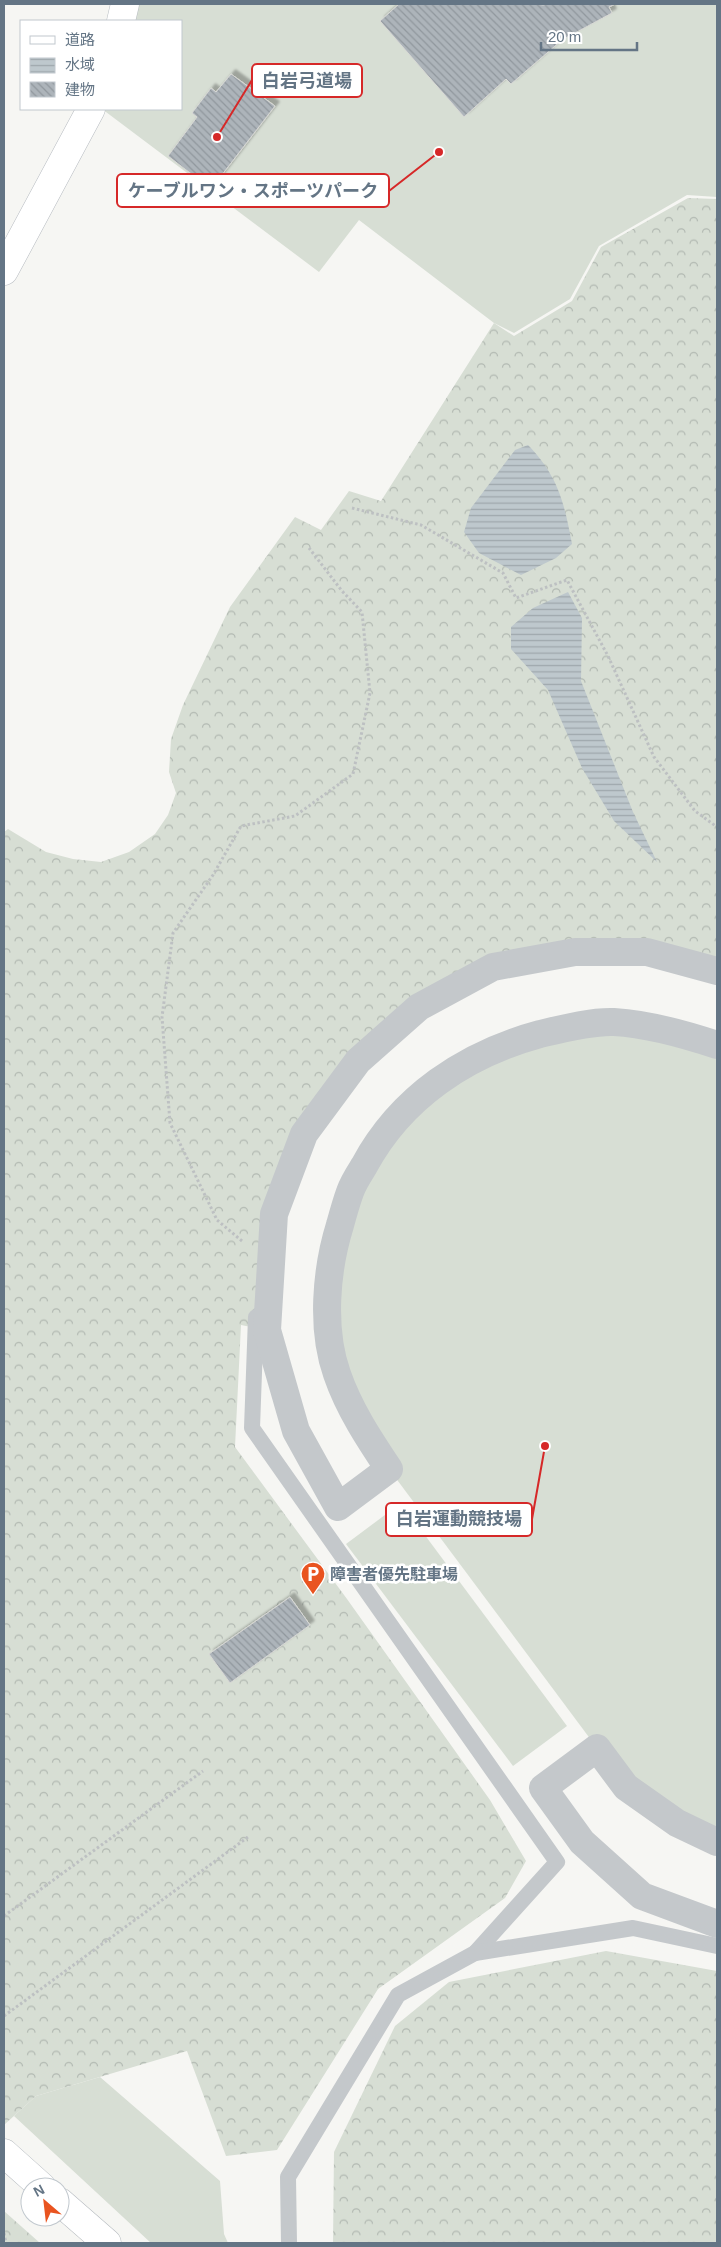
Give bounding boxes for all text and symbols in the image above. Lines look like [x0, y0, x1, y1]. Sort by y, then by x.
legend [20, 20, 182, 110]
scale bar [541, 20, 637, 52]
text: 20 m [548, 28, 581, 45]
text: 道路 [65, 31, 95, 48]
text: 水域 [65, 56, 95, 73]
callout: 白岩弓道場 [252, 64, 362, 97]
text: 白岩弓道場 [262, 71, 352, 91]
text: 建物 [65, 81, 95, 98]
callout: ケーブルワン・スポーツパーク [117, 174, 389, 207]
text: ケーブルワン・スポーツパーク [128, 181, 378, 201]
callout: 白岩運動競技場 [386, 1503, 532, 1536]
text: 白岩運動競技場 [396, 1509, 522, 1529]
parking icon: 障害者優先駐車場 [300, 1561, 326, 1595]
place label: 障害者優先駐車場 [330, 1566, 458, 1583]
north arrow [20, 2177, 70, 2227]
text: N [31, 2181, 47, 2200]

